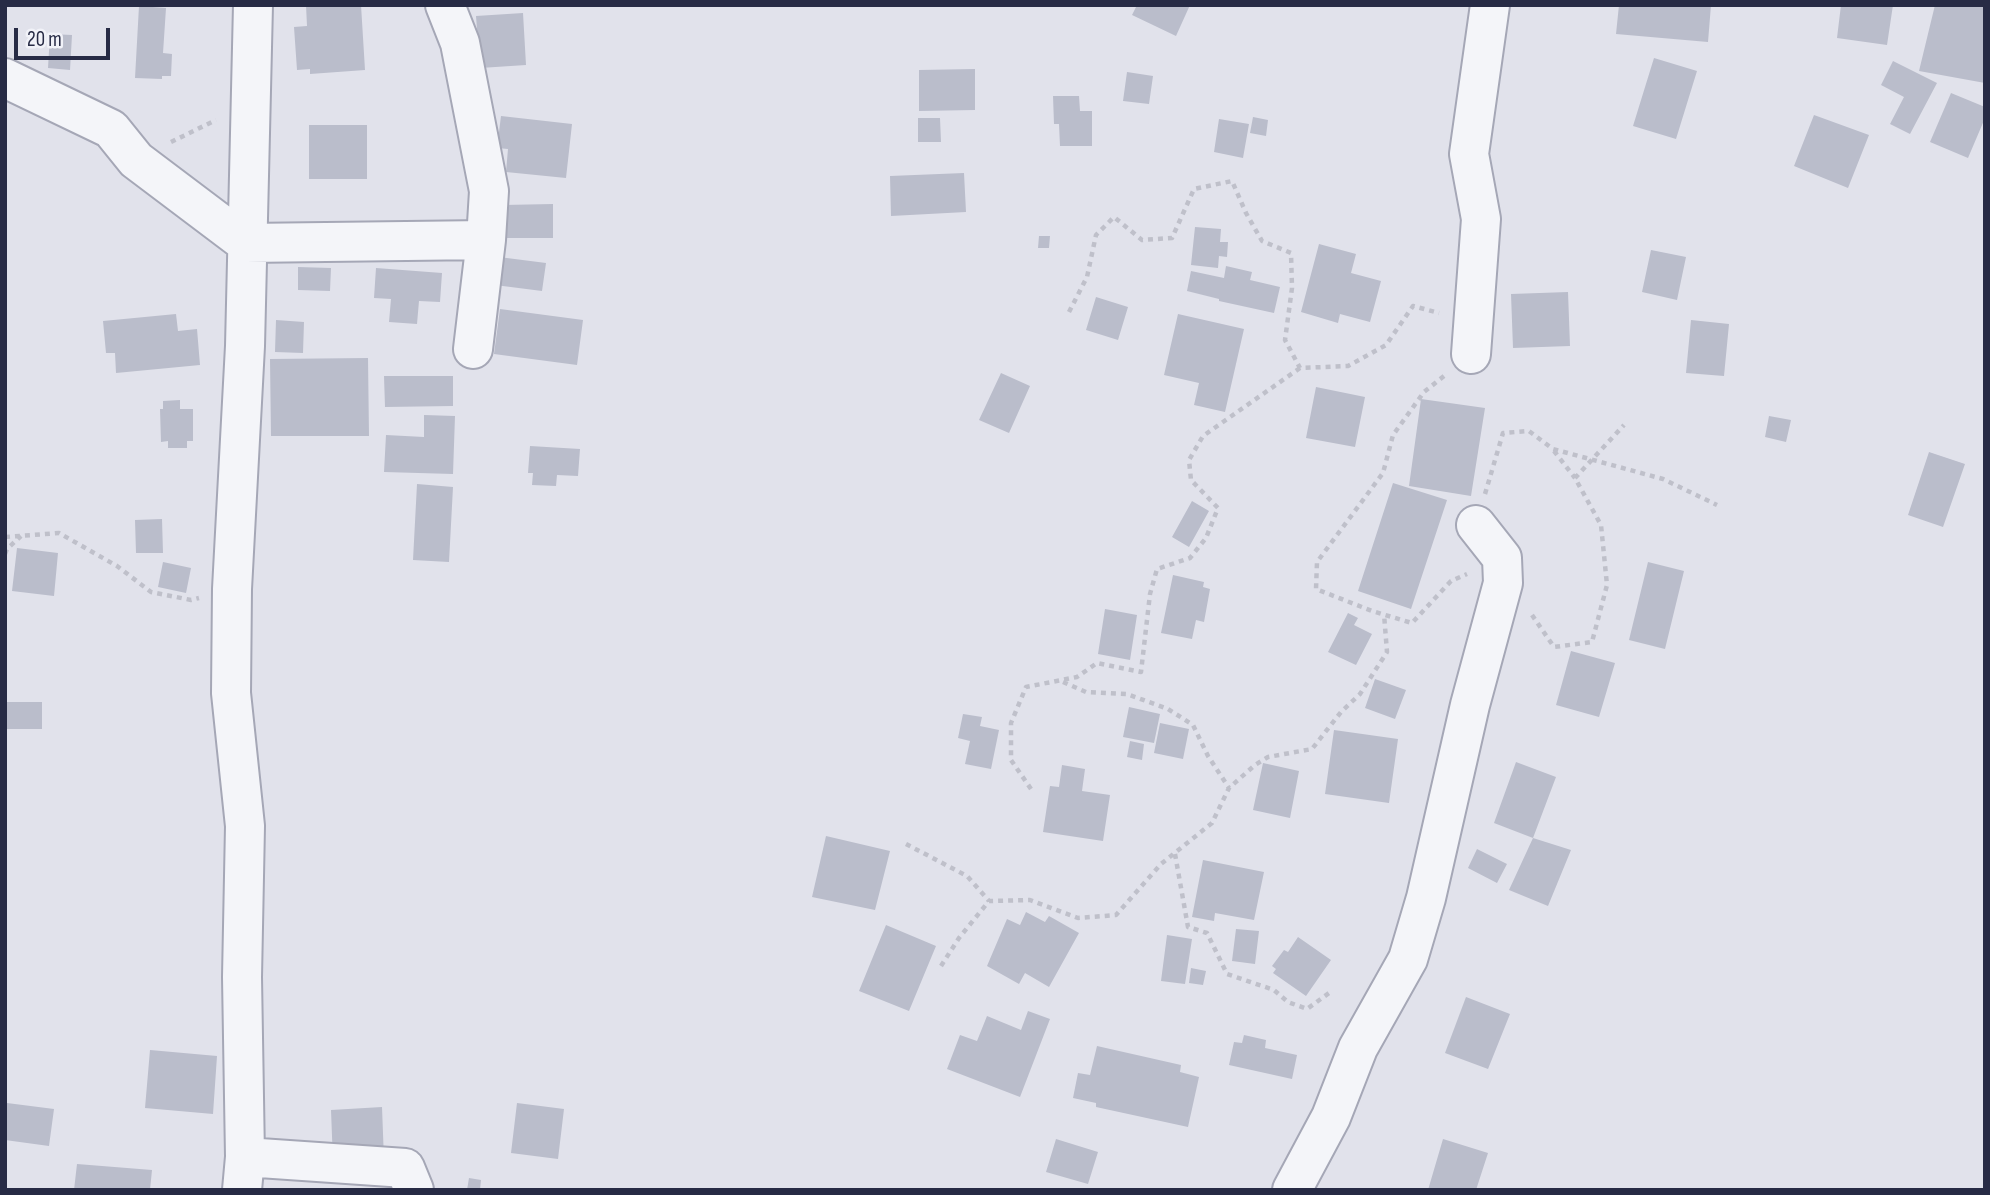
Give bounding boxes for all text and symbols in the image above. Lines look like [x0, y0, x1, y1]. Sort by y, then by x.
scale bar [18, 14, 114, 58]
text: 20 m [27, 27, 62, 52]

